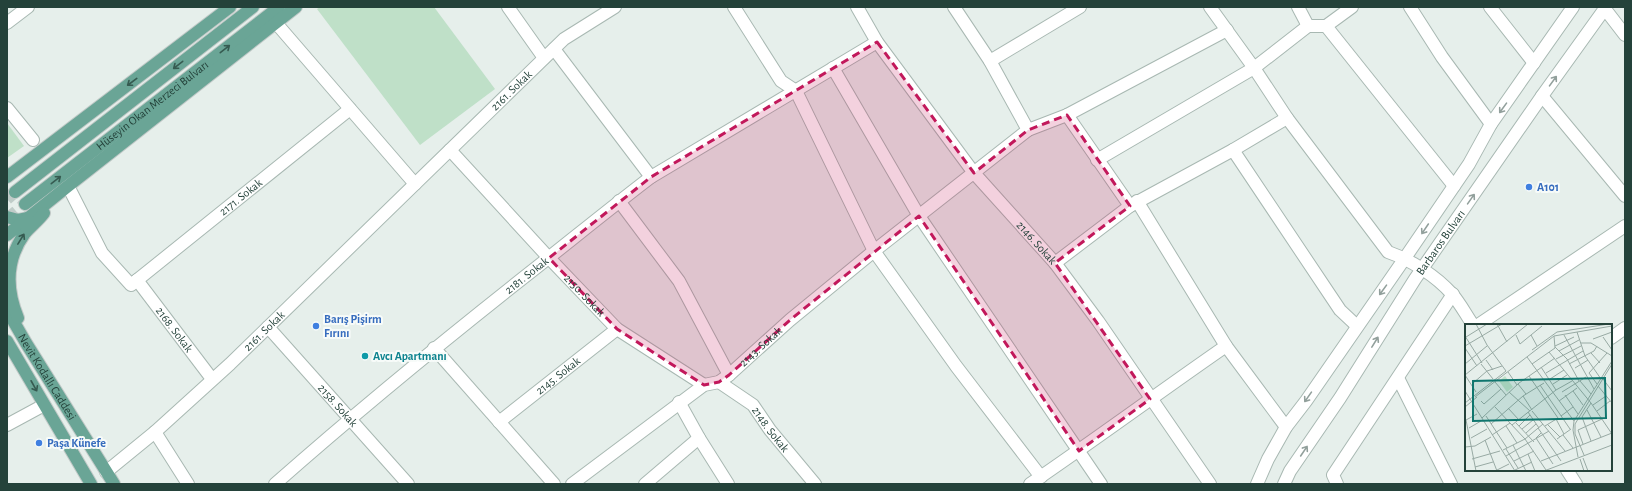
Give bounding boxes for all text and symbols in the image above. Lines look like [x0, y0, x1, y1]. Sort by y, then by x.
one-way arrow [219, 45, 230, 54]
street label: Hüseyin Okan Merzeci Bulvarı [94, 58, 210, 152]
one-way arrow [173, 61, 184, 70]
street label: 2161. Sokak [489, 68, 534, 113]
one-way arrow [1549, 75, 1557, 86]
one-way arrow [127, 78, 138, 86]
one-way arrow [1499, 102, 1507, 113]
one-way arrow [50, 176, 61, 184]
street label: 2171. Sokak [217, 176, 265, 218]
place label: A101 [1537, 181, 1559, 193]
marker: A101 [1524, 182, 1534, 192]
one-way arrow [1467, 194, 1475, 205]
street label: Barbaros Bulvarı [1414, 208, 1467, 277]
street label: 2146. Sokak [1014, 219, 1059, 267]
one-way arrow [1421, 223, 1429, 234]
one-way arrow [18, 233, 26, 245]
street label: 2181. Sokak [503, 254, 551, 296]
street label: 2150. Sokak [562, 272, 608, 319]
one-way arrow [1379, 285, 1387, 296]
street label: 2168. Sokak [154, 305, 196, 355]
street label: 2161. Sokak [241, 308, 287, 353]
place label: Barış Pişirm Fırını [324, 313, 382, 339]
marker: Barış Pişirm Fırını [311, 321, 321, 331]
street label: 2143. Sokak [737, 324, 785, 369]
inset map [1465, 324, 1612, 471]
street label: Nevit Kodallı Caddesi [16, 332, 79, 422]
one-way arrow [1371, 337, 1379, 348]
place label: Avcı Apartmanı [373, 350, 447, 362]
marker: Avcı Apartmanı [360, 351, 370, 361]
street label: 2145. Sokak [533, 354, 583, 397]
one-way arrow [30, 380, 38, 392]
street label: 2158. Sokak [316, 382, 360, 429]
one-way arrow [1304, 391, 1312, 402]
street label: 2148. Sokak [750, 404, 792, 455]
place label: Paşa Künefe [47, 437, 106, 449]
marker: Paşa Künefe [34, 438, 44, 448]
one-way arrow [1300, 445, 1308, 456]

